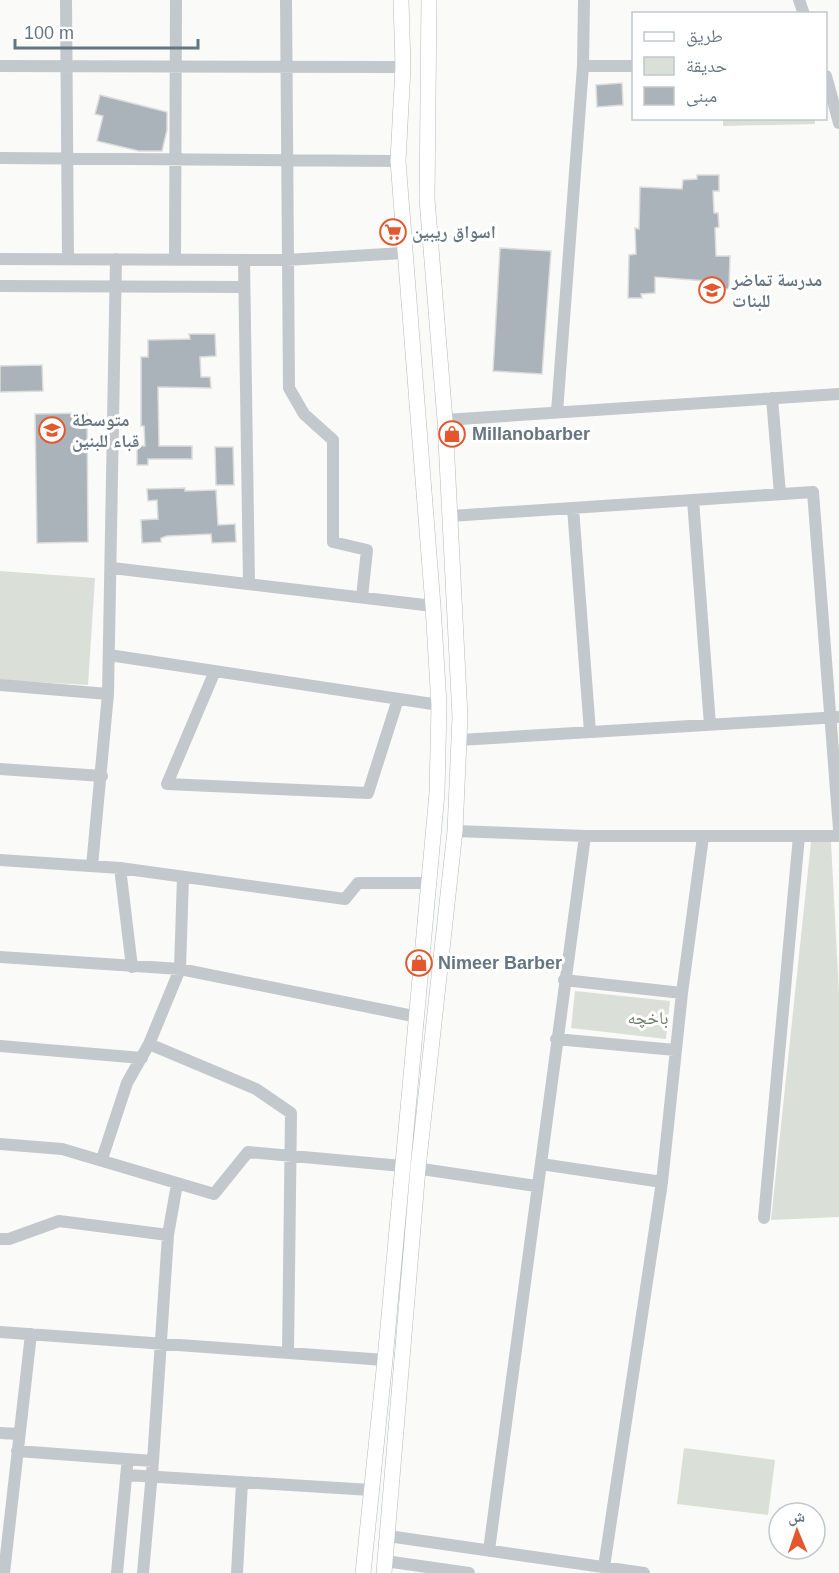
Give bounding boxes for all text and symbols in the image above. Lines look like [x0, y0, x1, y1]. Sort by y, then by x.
scale bar [15, 12, 198, 50]
legend [632, 12, 827, 120]
text: 100 m [24, 23, 74, 43]
text: طريق [686, 26, 723, 47]
text: حديقة [686, 56, 727, 76]
text: مبنى [686, 86, 717, 107]
supermarket icon: اسواق ريبين [378, 217, 408, 247]
place label: اسواق ريبين [412, 222, 496, 243]
place label: مدرسة تماضر للبنات [731, 270, 822, 312]
school or university icon: مدرسة تماضر للبنات [697, 275, 727, 305]
place label: متوسطة قباء للبنين [72, 410, 139, 452]
school or university icon: متوسطة قباء للبنين [37, 415, 67, 445]
shop icon: Millanobarber [437, 419, 467, 449]
place label: Millanobarber [472, 424, 590, 444]
shop icon: Nimeer Barber [404, 948, 434, 978]
place label: Nimeer Barber [438, 953, 562, 973]
park label: باخچە [627, 1008, 669, 1029]
north arrow [767, 1501, 827, 1561]
text: ش [788, 1508, 805, 1526]

